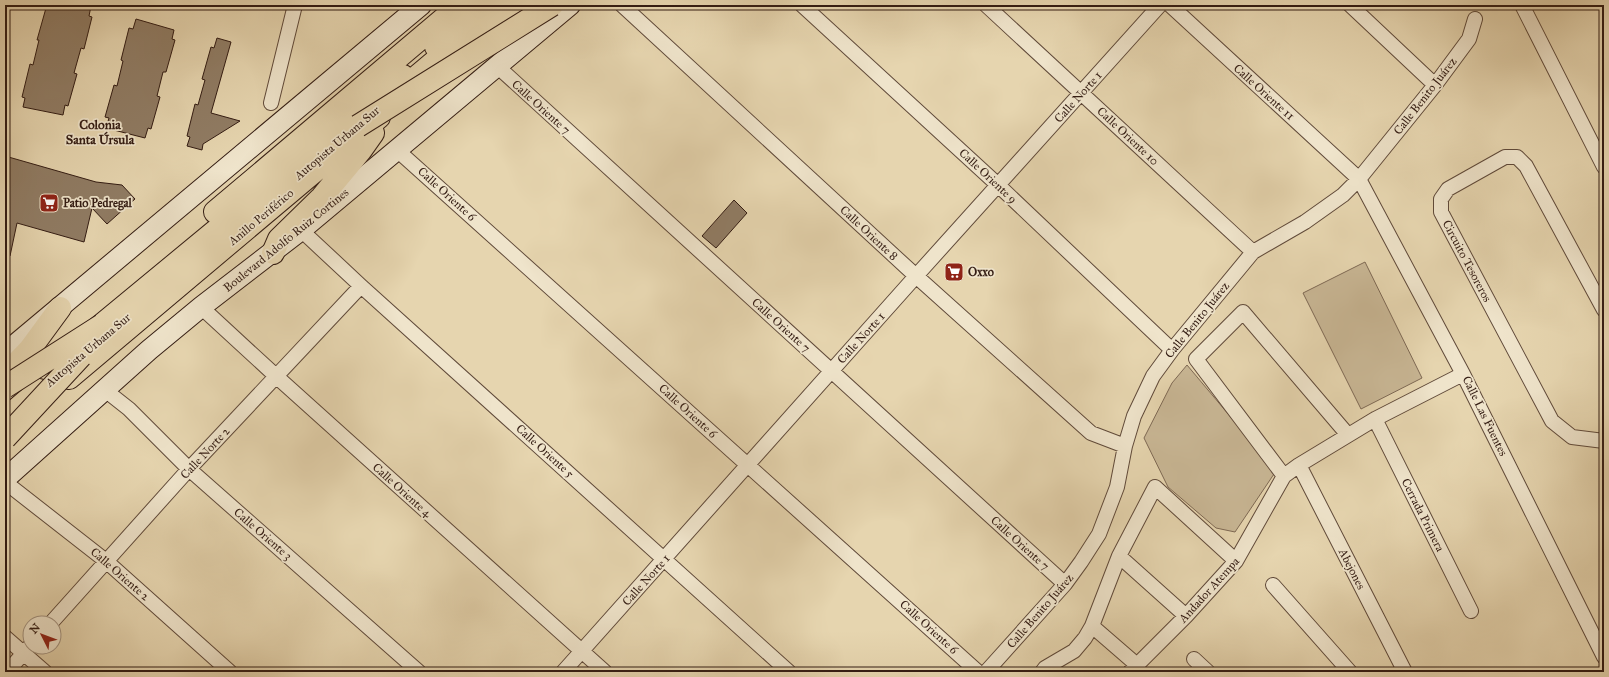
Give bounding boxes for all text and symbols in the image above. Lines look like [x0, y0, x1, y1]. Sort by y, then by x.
street label: Calle Benito Juárez [1391, 54, 1460, 138]
street label: Calle Oriente 11 [1231, 61, 1297, 123]
street label: Calle Norte 1 [1051, 68, 1105, 126]
street label: Calle Oriente 7 [509, 77, 573, 137]
street label: Autopista Urbana Sur [291, 103, 383, 183]
street label: Calle Oriente 10 [1094, 104, 1162, 168]
district label: Colonia Santa Úrsula [66, 117, 135, 148]
street label: Calle Oriente 9 [956, 146, 1020, 206]
street label: Calle Oriente 6 [415, 164, 480, 224]
street label: Boulevard Adolfo Ruiz Cortines [221, 185, 351, 295]
street label: Anillo Periférico [225, 186, 296, 249]
supermarket icon: Patio Pedregal [38, 192, 60, 214]
place label: Patio Pedregal [63, 196, 133, 211]
street label: Calle Oriente 8 [837, 203, 901, 263]
street label: Circuito Tesoreros [1440, 218, 1494, 304]
supermarket icon: Oxxo [943, 261, 965, 283]
place label: Oxxo [968, 265, 994, 279]
street label: Calle Benito Juárez [1162, 279, 1233, 362]
street label: Calle Oriente 7 [749, 295, 813, 355]
street label: Calle Norte 1 [834, 309, 888, 367]
street label: Autopista Urbana Sur [42, 310, 134, 390]
street label: Calle Las Fuentes [1460, 374, 1510, 458]
street label: Calle Oriente 6 [656, 381, 721, 441]
street label: Calle Oriente 5 [513, 421, 577, 481]
street label: Calle Norte 2 [178, 424, 233, 482]
street label: Calle Oriente 4 [370, 460, 434, 520]
street label: Cerrada Primera [1399, 476, 1448, 555]
street label: Calle Oriente 3 [231, 505, 295, 563]
street label: Calle Oriente 7 [988, 513, 1052, 573]
street label: Calle Oriente 2 [88, 545, 152, 603]
street label: Abejones [1335, 545, 1368, 592]
street label: Calle Norte 1 [619, 551, 673, 609]
street label: Andador Atempa [1175, 554, 1243, 626]
street label: Calle Benito Juárez [1004, 571, 1077, 652]
street label: Calle Oriente 6 [897, 597, 962, 657]
north arrow [22, 615, 62, 655]
text: N [27, 620, 43, 636]

